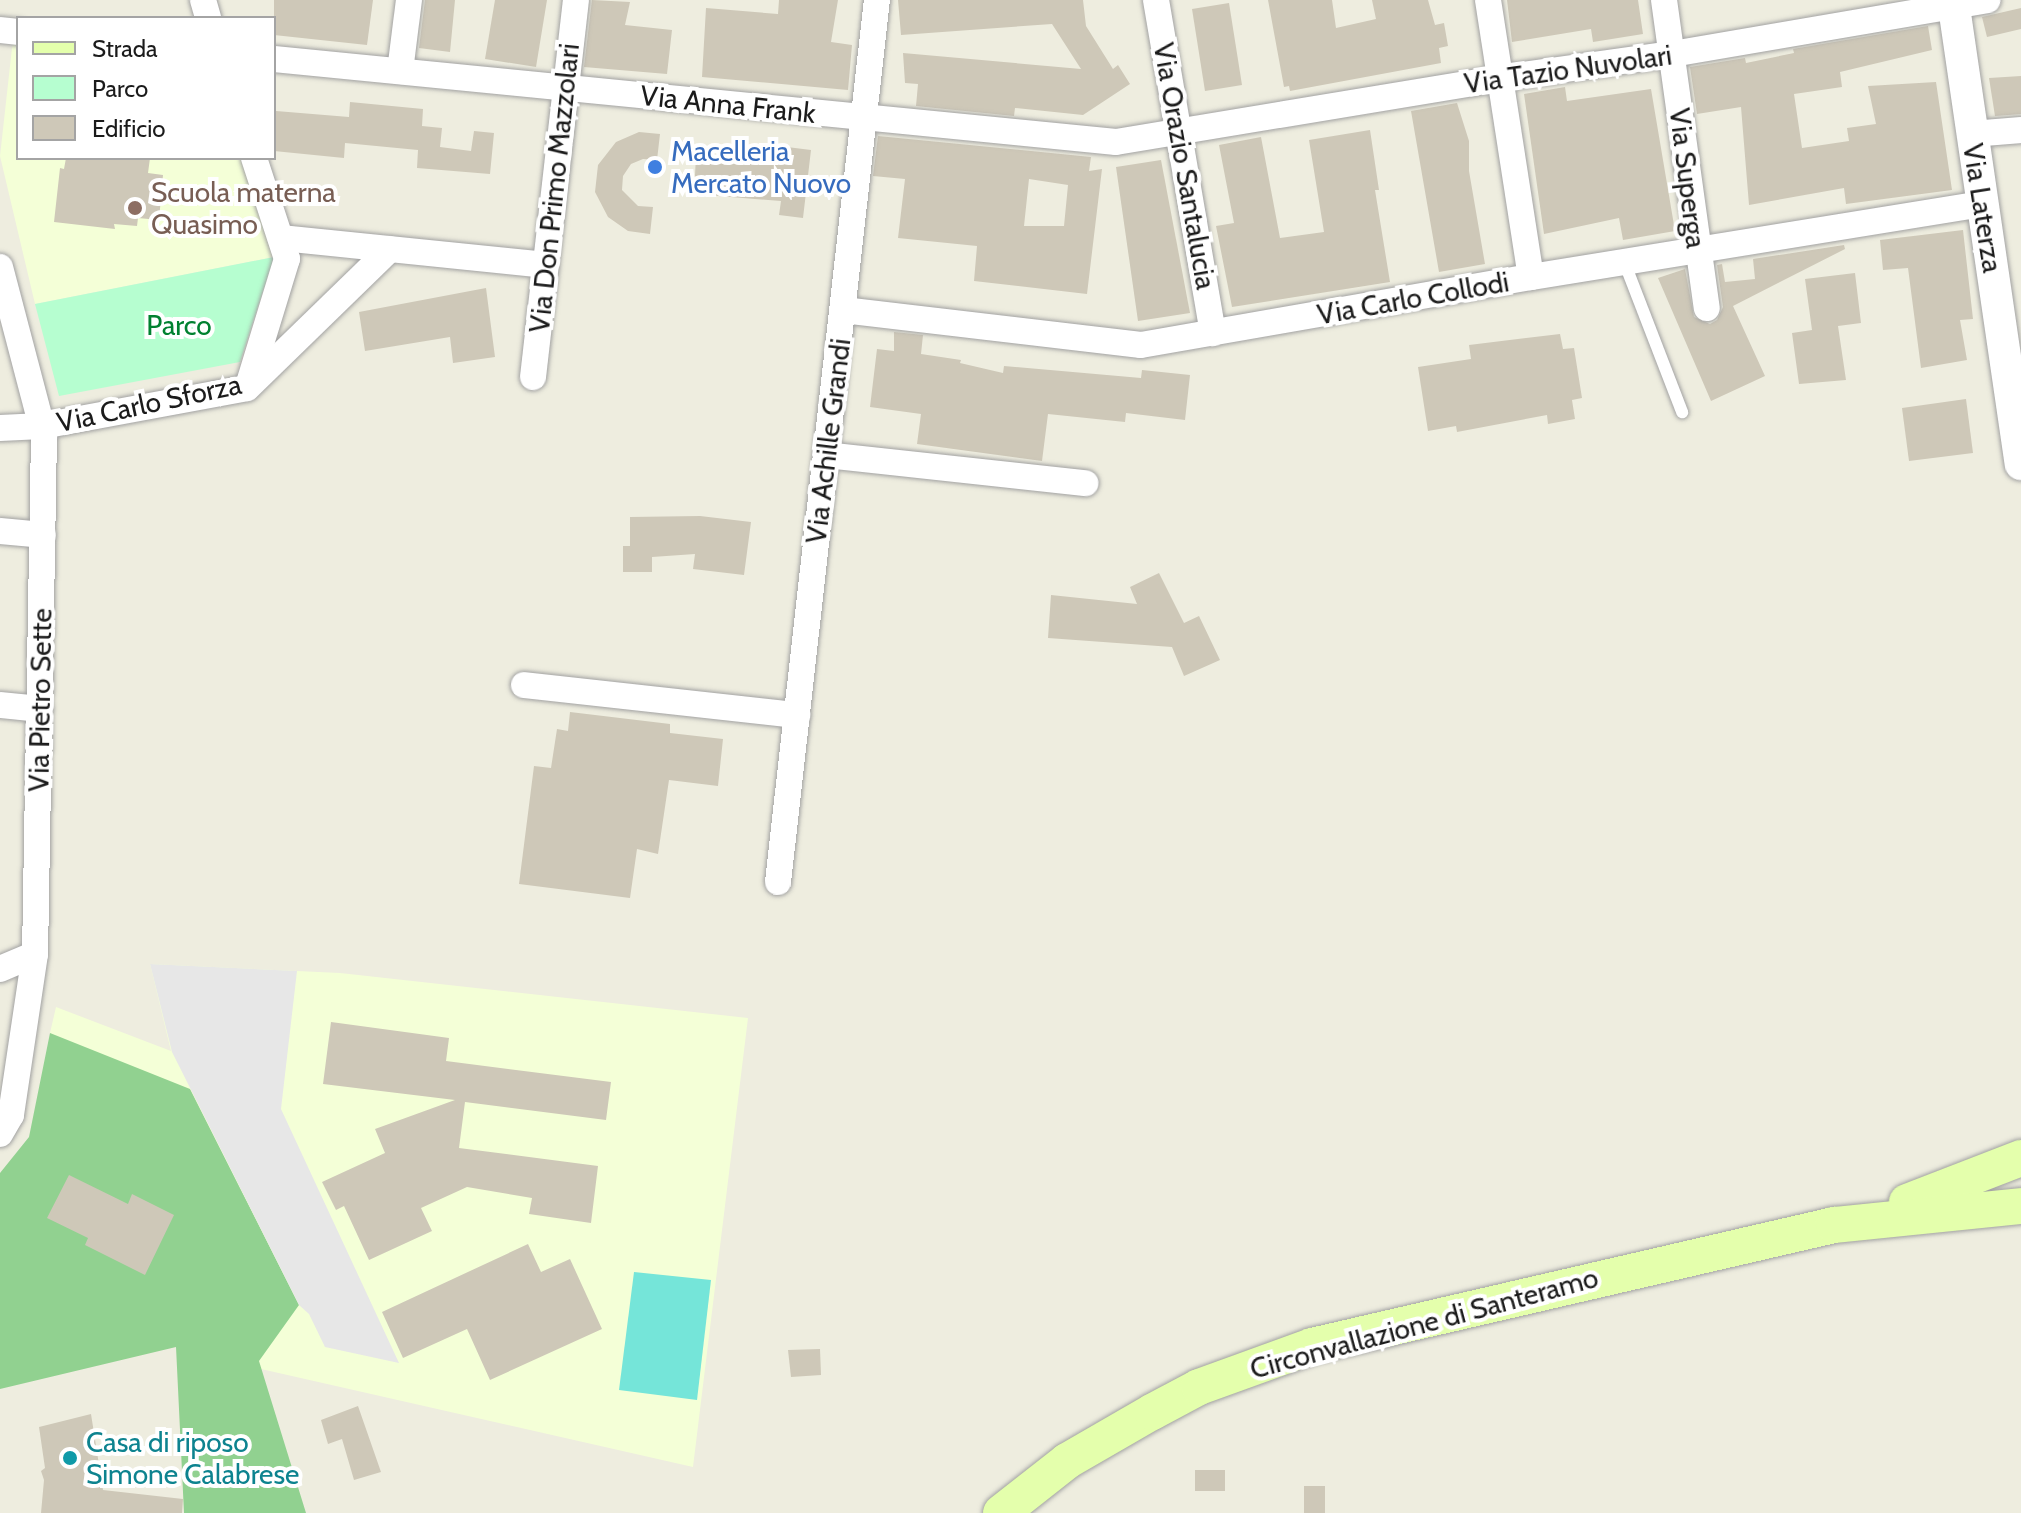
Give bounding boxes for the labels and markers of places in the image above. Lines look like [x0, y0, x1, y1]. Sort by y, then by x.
place label: Macelleria Mercato Nuovo [671, 134, 851, 200]
marker: Macelleria Mercato Nuovo [646, 158, 664, 176]
place label: Scuola materna Quasimo [151, 175, 336, 241]
marker: Scuola materna Quasimo [126, 199, 144, 217]
place label: Casa di riposo Simone Calabrese [86, 1425, 299, 1491]
marker: Casa di riposo Simone Calabrese [61, 1449, 79, 1467]

